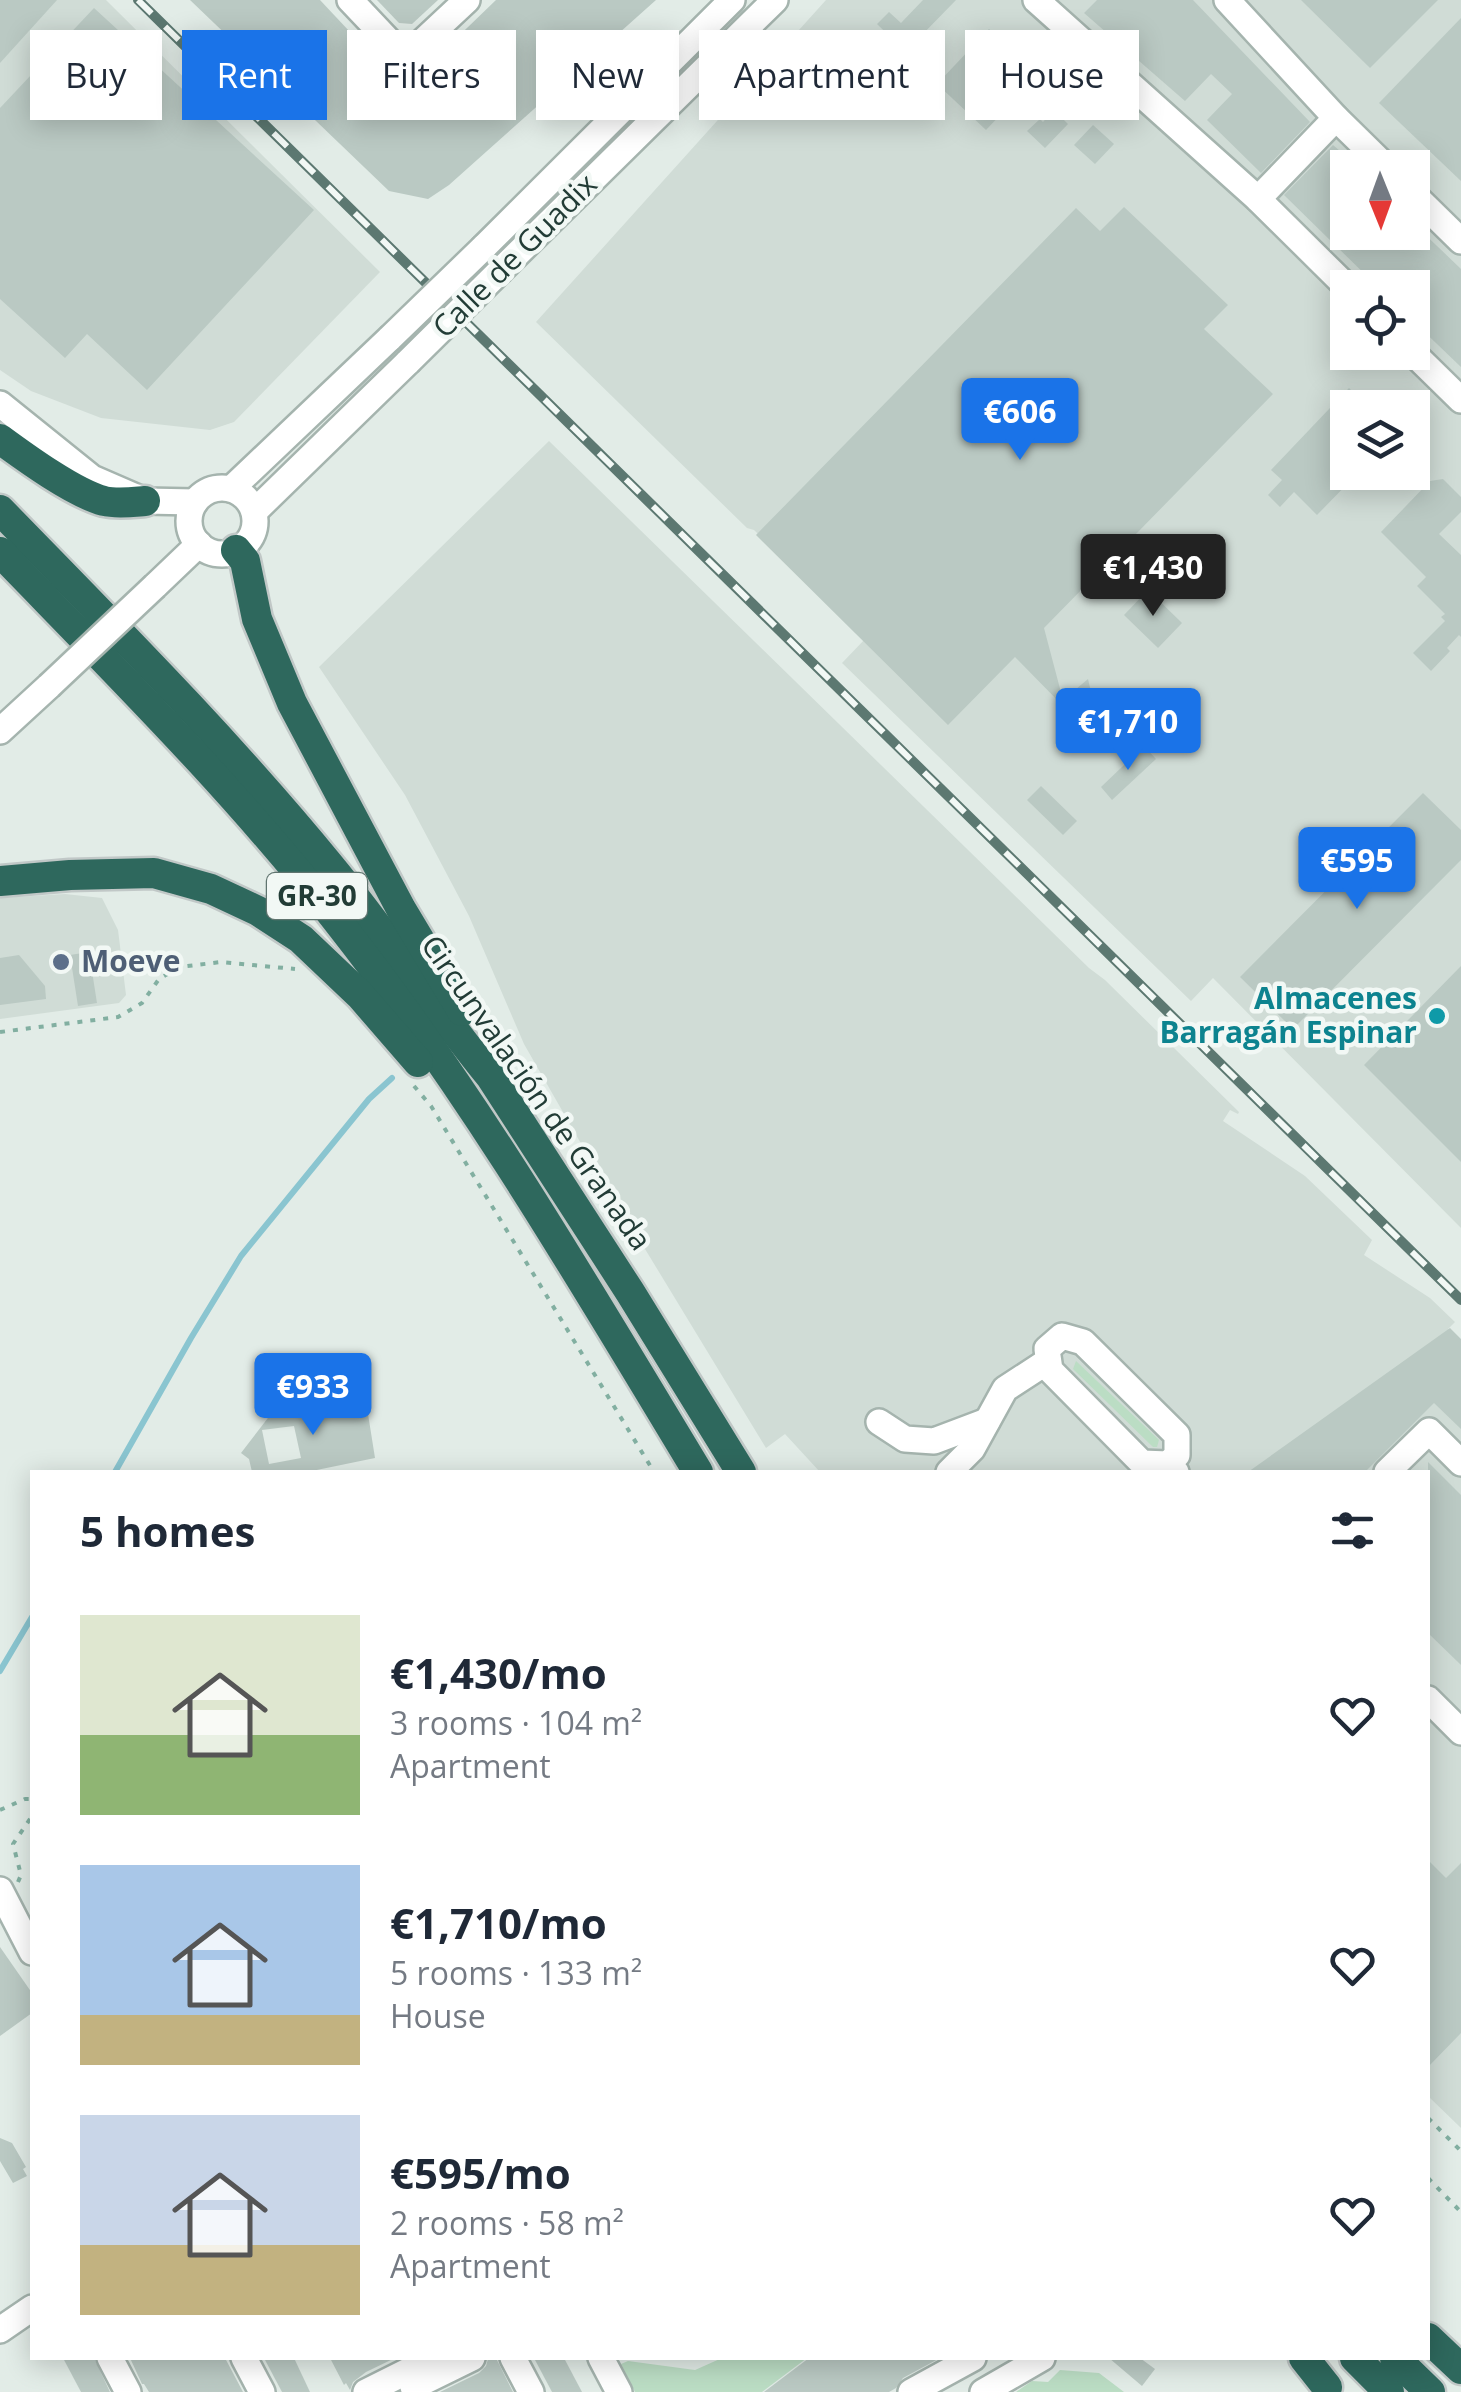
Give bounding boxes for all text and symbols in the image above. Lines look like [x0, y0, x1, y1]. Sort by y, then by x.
chip: Buy [30, 30, 162, 120]
chip: Rent [182, 30, 327, 120]
chip: Filters [347, 30, 516, 120]
chip: New [536, 30, 679, 120]
chip: Apartment [699, 30, 945, 120]
chip: House [965, 30, 1139, 120]
north arrow [1330, 150, 1430, 250]
map controls [1330, 150, 1430, 490]
street label: Calle de Guadix [423, 164, 605, 346]
button: locate [1330, 270, 1430, 370]
pin: €606 [961, 378, 1079, 463]
text: €606 [983, 389, 1057, 432]
button: layers [1330, 390, 1430, 490]
pin: €1,430 [1072, 534, 1234, 619]
text: €1,430 [1103, 545, 1203, 588]
pin: €1,710 [1047, 688, 1209, 773]
text: €1,710 [1078, 699, 1178, 742]
pin: €595 [1298, 827, 1416, 912]
text: €595 [1320, 838, 1394, 881]
road number: GR-30 [267, 873, 367, 919]
street label: Circunvalación de Granada [413, 926, 662, 1258]
place label: Moeve [81, 940, 180, 981]
marker: Moeve [50, 951, 72, 973]
place label: Almacenes Barragán Espinar [1159, 977, 1417, 1052]
marker: Almacenes Barragán Espinar [1426, 1005, 1448, 1027]
pin: €933 [254, 1353, 372, 1438]
text: €933 [276, 1364, 350, 1407]
text: 5 homes [80, 1502, 255, 1559]
icon: filters [1325, 1503, 1380, 1558]
text: €1,430/mo [390, 1644, 607, 1701]
icon: home [160, 1655, 280, 1775]
icon: heart [1325, 1688, 1380, 1743]
text: 3 rooms · 104 m² [390, 1701, 642, 1744]
text: Apartment [390, 1744, 551, 1787]
text: €1,710/mo [390, 1894, 607, 1951]
icon: home [160, 1905, 280, 2025]
icon: heart [1325, 1938, 1380, 1993]
text: 5 rooms · 133 m² [390, 1951, 642, 1994]
text: House [390, 1994, 486, 2037]
text: €595/mo [390, 2144, 571, 2201]
icon: home [160, 2155, 280, 2275]
icon: heart [1325, 2188, 1380, 2243]
text: 2 rooms · 58 m² [390, 2201, 624, 2244]
text: Apartment [390, 2244, 551, 2287]

